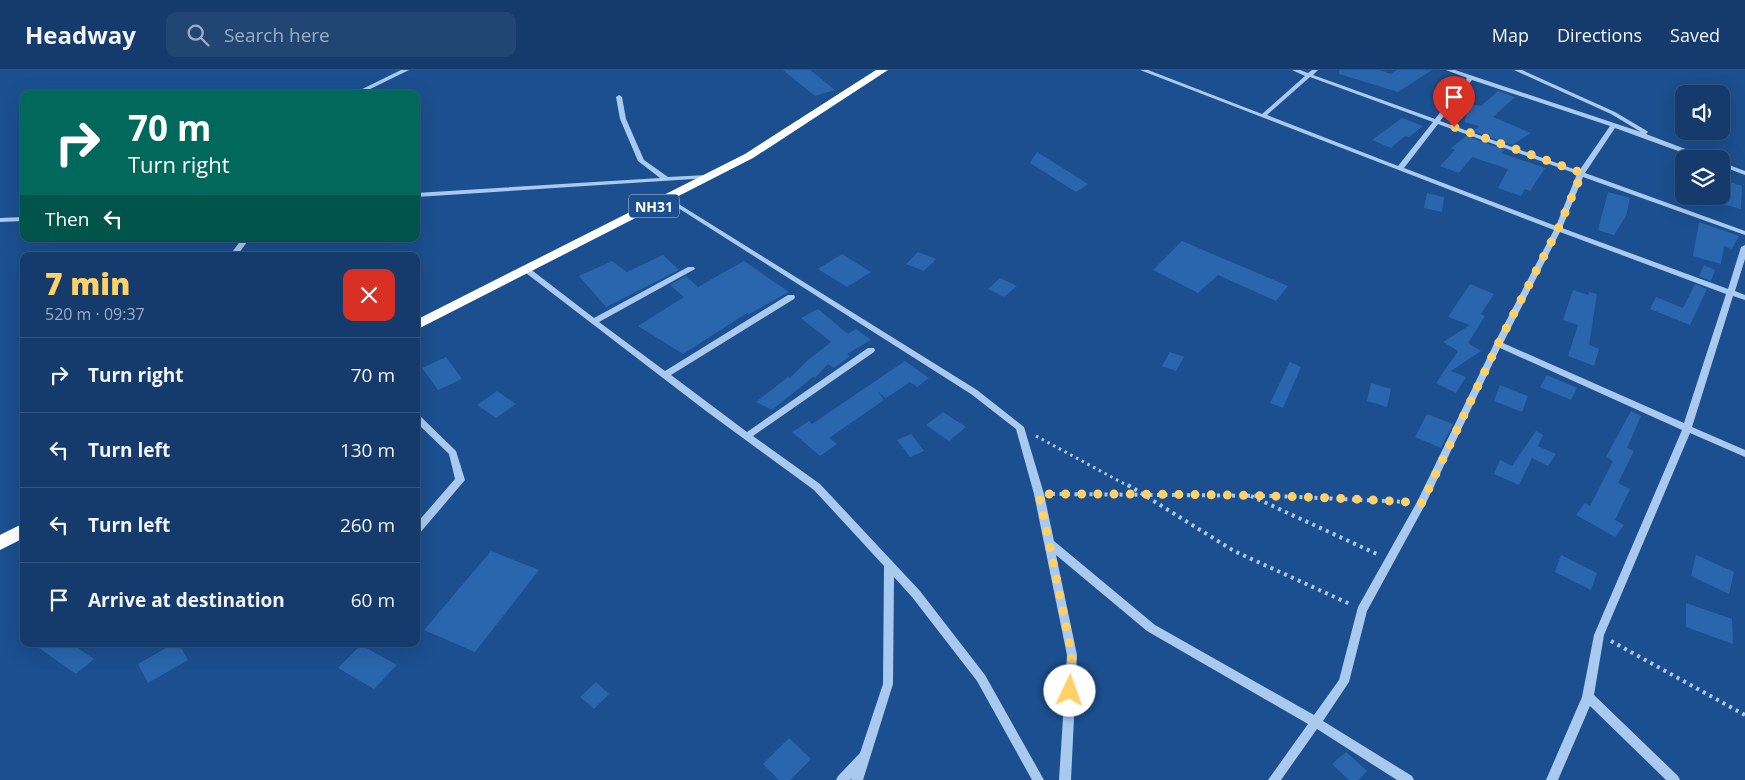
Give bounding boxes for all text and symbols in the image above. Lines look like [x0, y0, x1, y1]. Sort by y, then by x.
search box [166, 12, 516, 57]
text: Headway [25, 18, 136, 51]
icon: search [184, 21, 212, 49]
text: Search here [224, 22, 330, 48]
text: Map [1492, 23, 1529, 47]
text: Directions [1557, 23, 1642, 47]
text: Saved [1670, 23, 1720, 47]
pin [1433, 76, 1475, 127]
icon: arrive [1440, 83, 1468, 111]
map controls [1675, 85, 1730, 205]
button: sound [1675, 85, 1730, 140]
text: 70 m [128, 104, 211, 151]
icon: right [45, 110, 110, 175]
text: Turn right [128, 149, 230, 179]
button: layers [1675, 150, 1730, 205]
road number: NH31 [629, 194, 679, 218]
icon: left [99, 205, 127, 233]
text: Then [45, 206, 89, 232]
text: 7 min [45, 263, 130, 304]
button: close [343, 269, 395, 321]
text: 520 m · 09:37 [45, 303, 145, 325]
icon: right [45, 361, 73, 389]
text: Turn right [88, 362, 183, 388]
text: 70 m [351, 362, 395, 388]
icon: left [45, 436, 73, 464]
text: Turn left [88, 437, 170, 463]
text: 130 m [340, 437, 395, 463]
icon: left [45, 511, 73, 539]
text: Turn left [88, 512, 170, 538]
text: 260 m [340, 512, 395, 538]
icon: arrive [45, 586, 73, 614]
text: Arrive at destination [88, 587, 285, 613]
text: 60 m [351, 587, 395, 613]
position arrow [1043, 664, 1095, 716]

